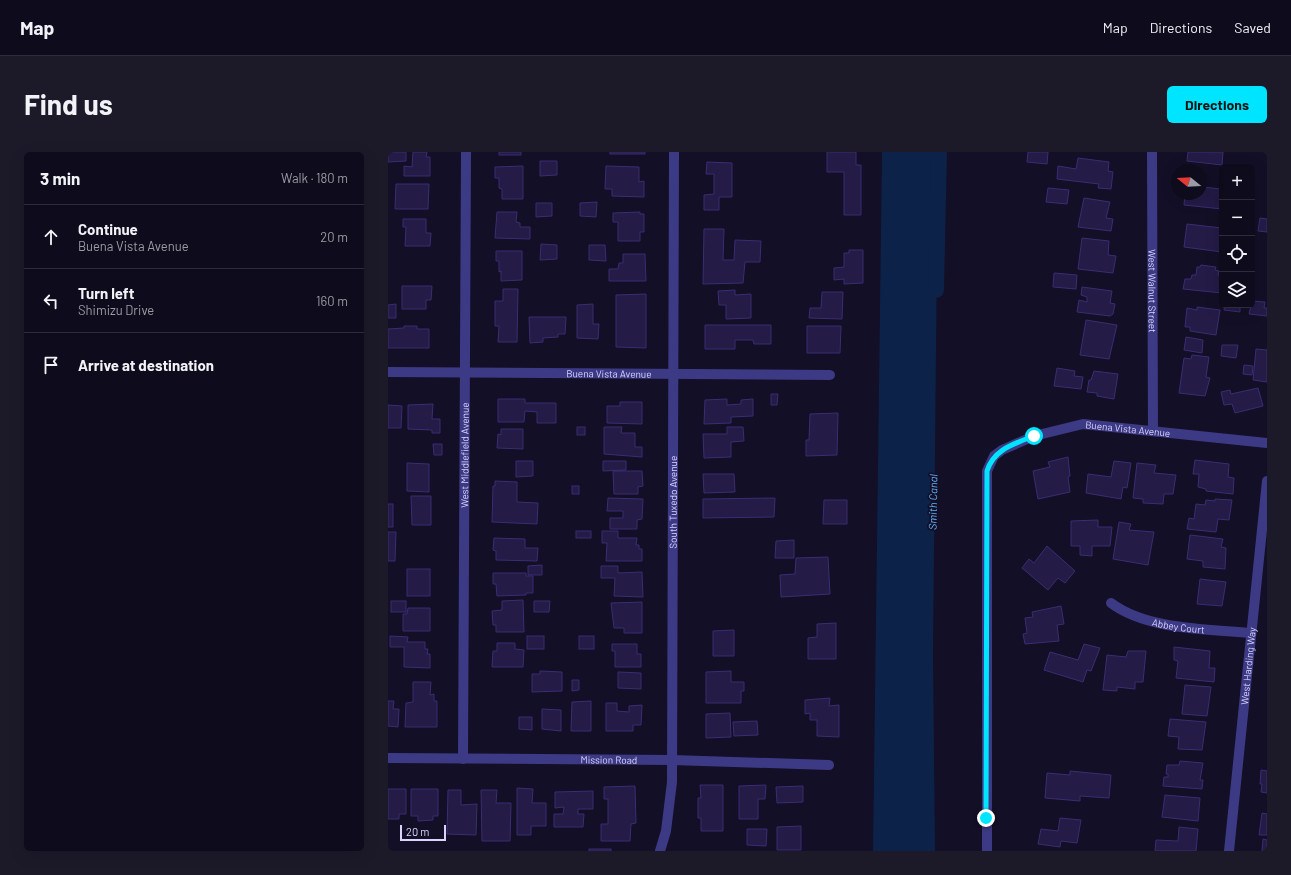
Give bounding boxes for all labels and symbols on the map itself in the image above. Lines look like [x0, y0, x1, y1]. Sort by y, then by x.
north arrow [1171, 164, 1207, 200]
street label: West Walnut Street [1146, 249, 1159, 333]
street label: Buena Vista Avenue [566, 367, 652, 380]
street label: West Middlefield Avenue [458, 402, 471, 508]
street label: Buena Vista Avenue [1085, 418, 1171, 439]
route start [1025, 427, 1043, 445]
street label: South Tuxedo Avenue [667, 456, 679, 549]
water label: Smith Canal [926, 473, 939, 530]
street label: Abbey Court [1151, 616, 1206, 636]
street label: West Harding Way [1238, 626, 1258, 705]
street label: Mission Road [581, 753, 637, 766]
route end [977, 809, 995, 827]
scale bar [400, 823, 446, 842]

